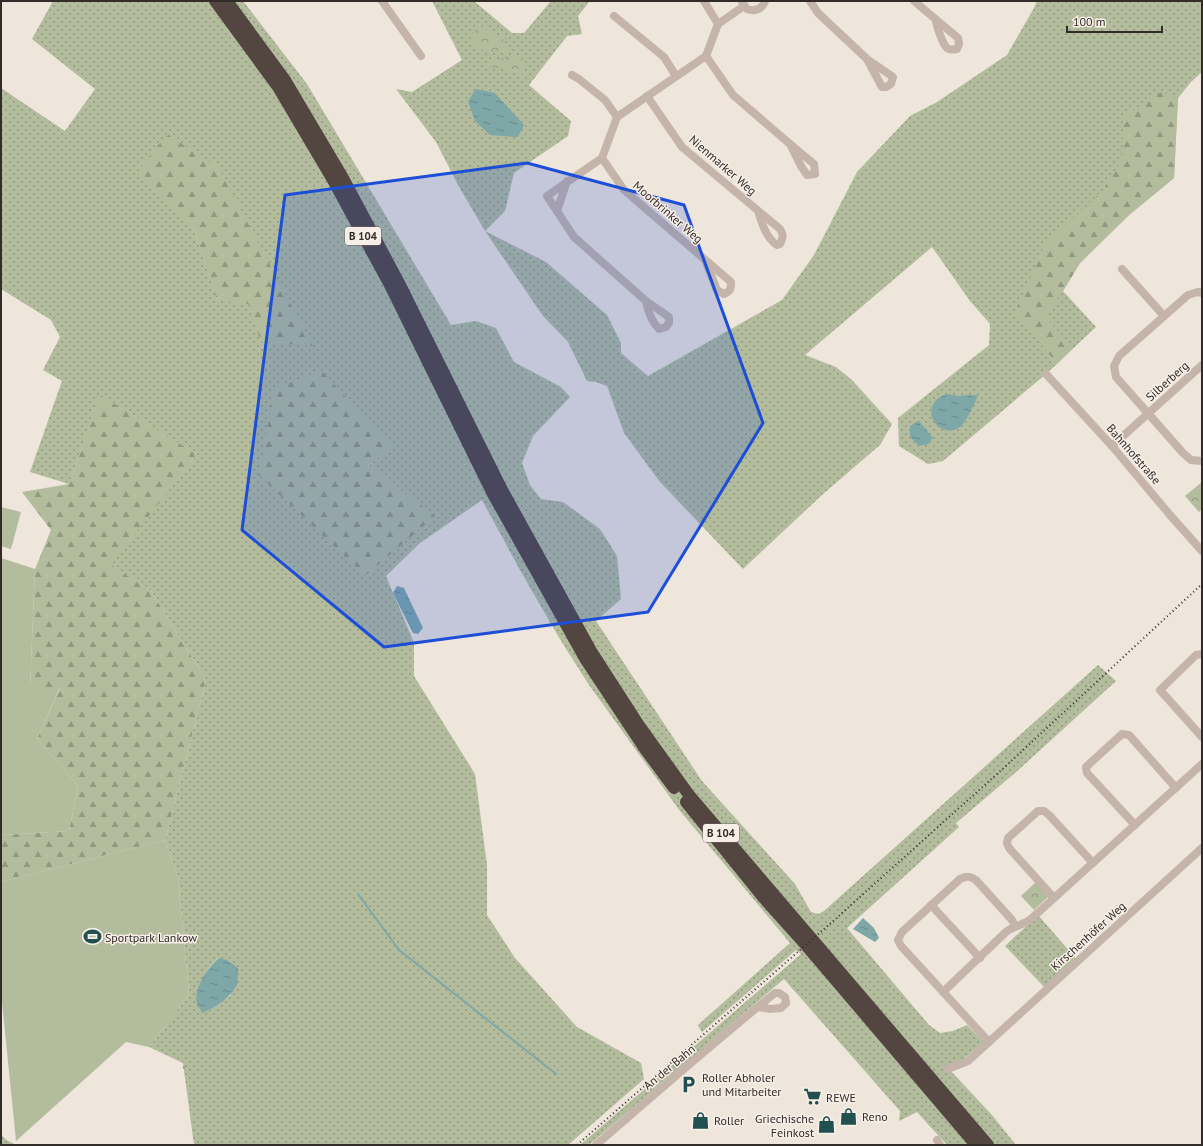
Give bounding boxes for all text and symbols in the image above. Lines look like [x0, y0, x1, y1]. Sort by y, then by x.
scale bar [1067, 8, 1162, 34]
text: 100 m [1073, 14, 1106, 29]
street label: Nienmarker Weg [686, 132, 760, 198]
street label: Moorbrinker Weg [630, 178, 706, 246]
road number: B 104 [345, 227, 381, 245]
street label: Silberberg [1142, 358, 1192, 404]
street label: Bahnhofstraße [1104, 421, 1164, 487]
road number: B 104 [703, 824, 739, 842]
street label: Kirschenhöfer Weg [1047, 898, 1129, 974]
sports icon: Sportpark Lankow [82, 927, 102, 947]
place label: Sportpark Lankow [105, 930, 197, 945]
street label: An der Bahn [640, 1041, 698, 1093]
place label: Roller Abholer und Mitarbeiter [702, 1070, 781, 1099]
parking icon: Roller Abholer und Mitarbeiter [679, 1074, 699, 1094]
supermarket icon: REWE [803, 1087, 823, 1107]
place label: REWE [826, 1090, 856, 1105]
shop icon: Reno [839, 1106, 859, 1126]
place label: Reno [862, 1109, 888, 1124]
shop icon: Roller [691, 1110, 711, 1130]
place label: Griechische Feinkost [755, 1111, 814, 1140]
place label: Roller [714, 1113, 744, 1128]
shop icon: Griechische Feinkost [817, 1115, 837, 1135]

